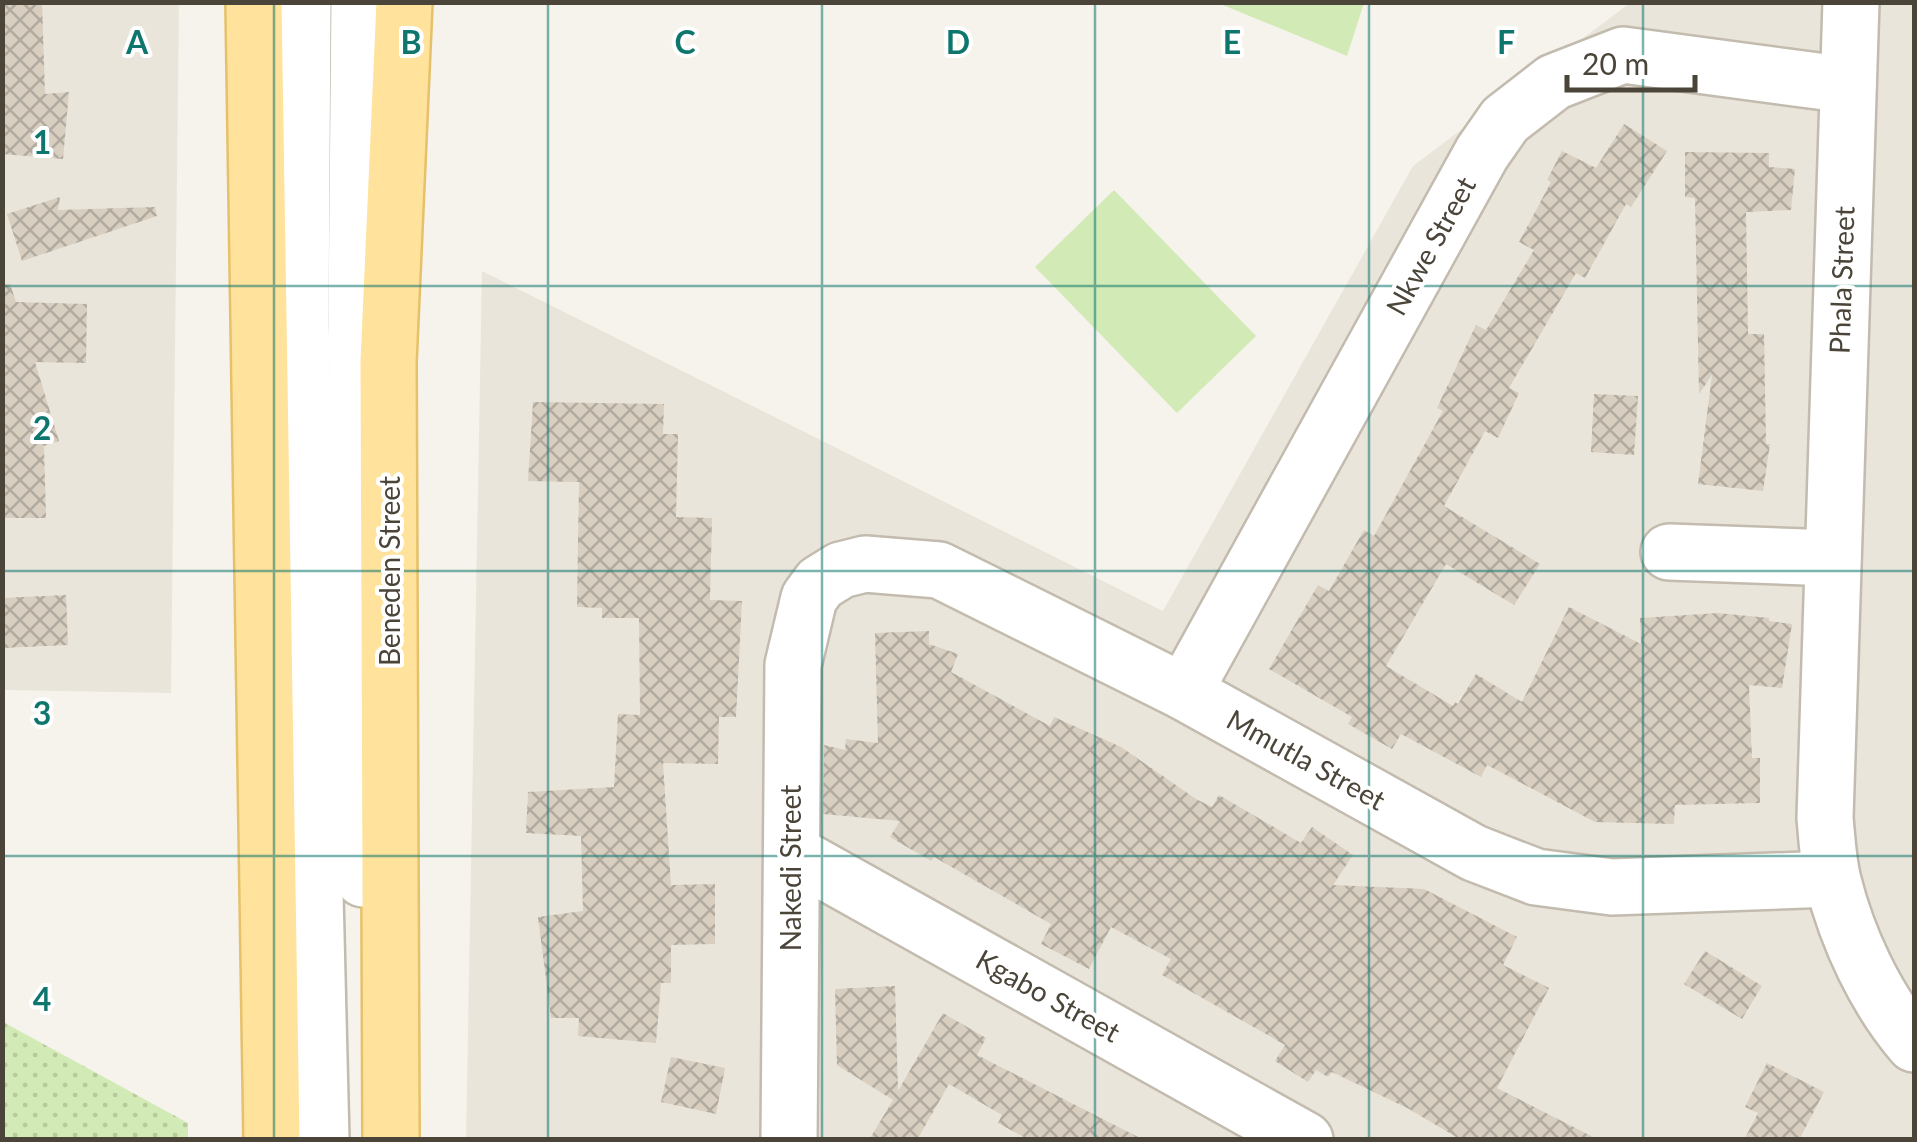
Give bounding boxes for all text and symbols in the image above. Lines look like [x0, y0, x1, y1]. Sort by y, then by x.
text: A [125, 22, 149, 61]
text: B [400, 22, 422, 61]
text: C [674, 22, 696, 61]
text: D [946, 22, 970, 61]
text: E [1223, 22, 1241, 61]
text: F [1497, 22, 1515, 61]
scale bar [1567, 30, 1694, 92]
text: 20 m [1582, 45, 1649, 81]
text: 1 [33, 122, 51, 161]
street label: Nkwe Street [1378, 170, 1482, 321]
street label: Phala Street [1821, 206, 1861, 354]
text: 2 [33, 408, 51, 447]
street label: Beneden Street [372, 476, 406, 666]
text: 3 [33, 693, 51, 732]
street label: Mmutla Street [1221, 702, 1392, 817]
street label: Nakedi Street [773, 785, 807, 951]
street label: Kgabo Street [970, 942, 1126, 1049]
text: 4 [33, 979, 51, 1018]

